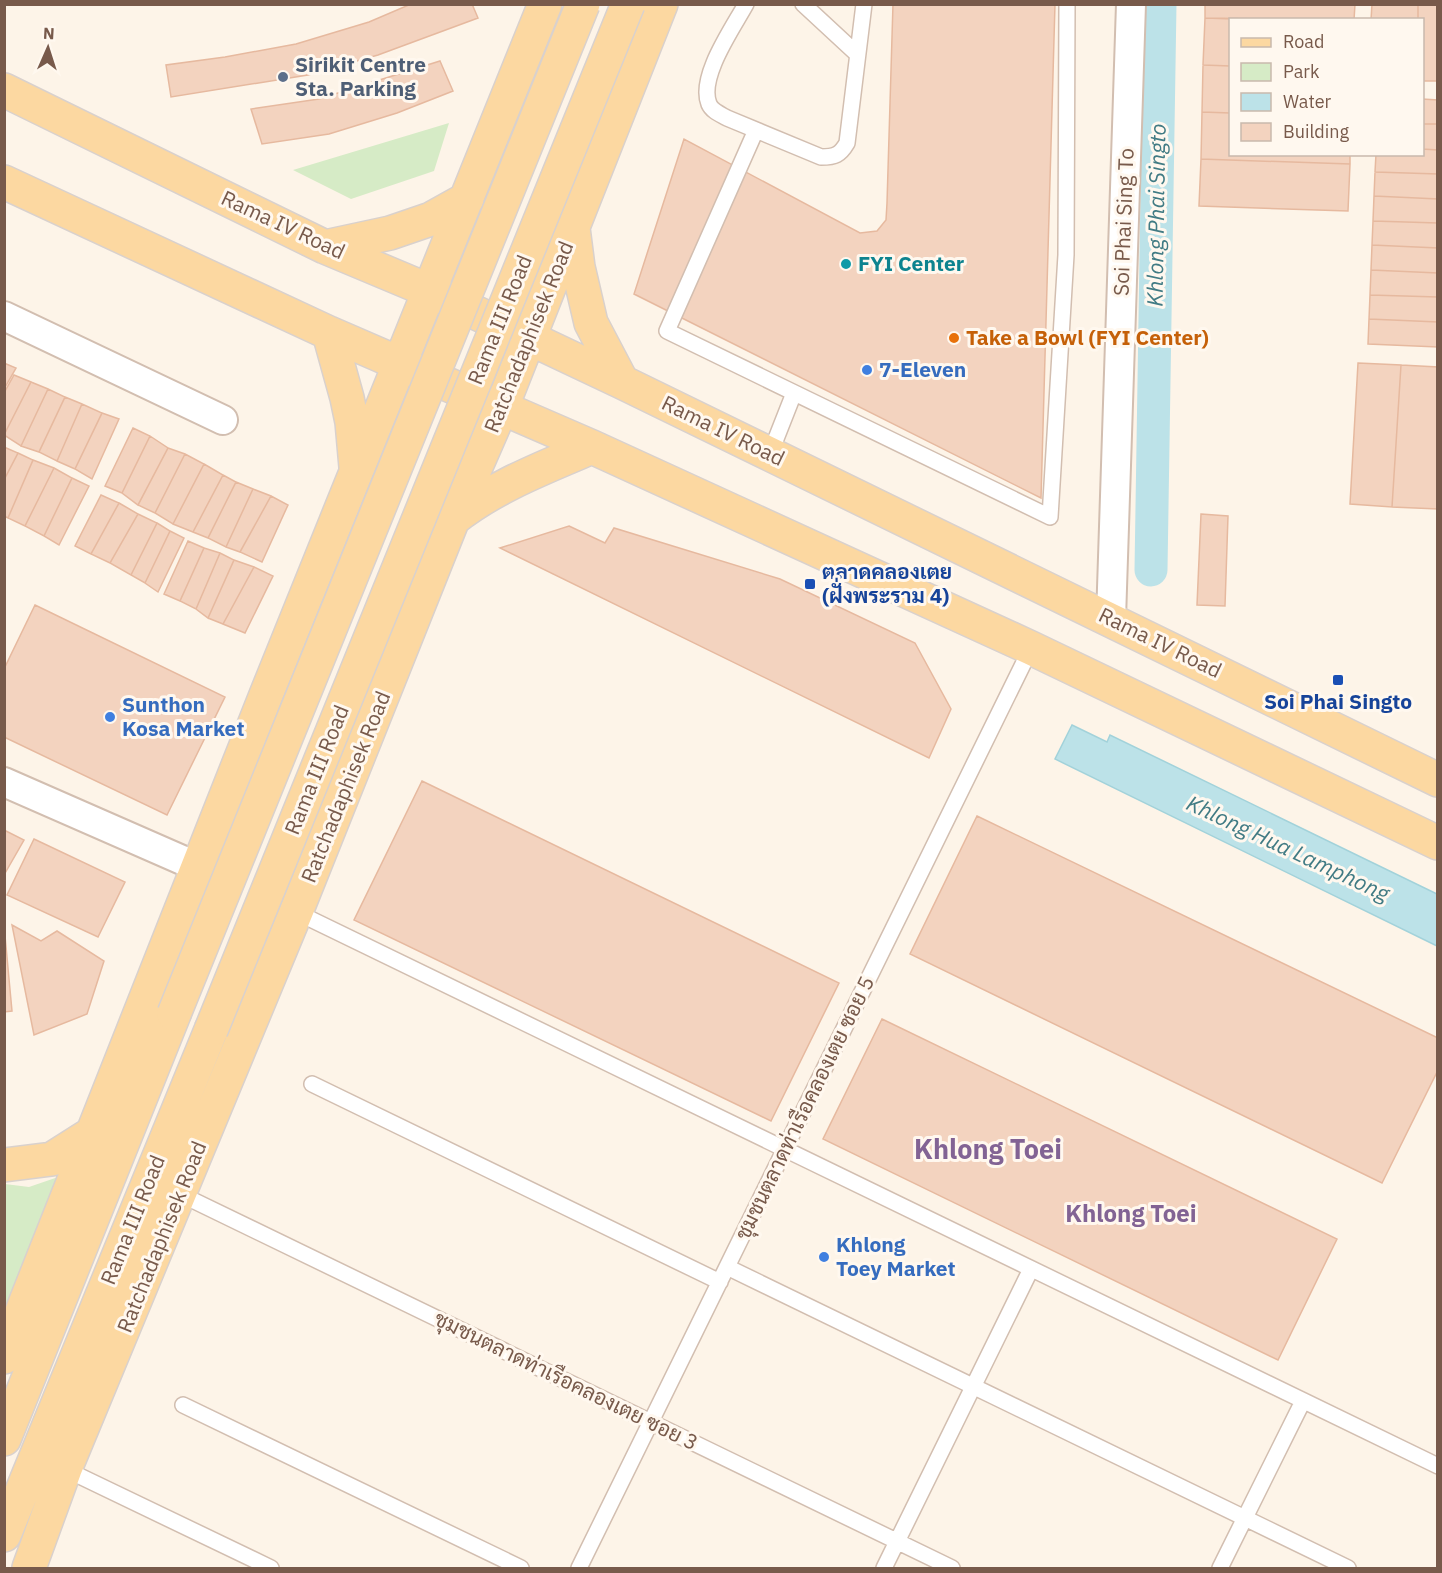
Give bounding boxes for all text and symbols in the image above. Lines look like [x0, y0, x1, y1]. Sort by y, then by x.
north arrow [18, 18, 78, 78]
legend [1229, 18, 1424, 156]
text: N [42, 23, 55, 43]
text: Road [1283, 30, 1324, 53]
place label: Sirikit Centre Sta. Parking [295, 50, 426, 102]
text: Park [1283, 60, 1320, 83]
marker: Sirikit Centre Sta. Parking [276, 70, 290, 84]
text: Water [1283, 90, 1332, 113]
text: Building [1283, 120, 1350, 143]
water label: Khlong Phai Singto [1139, 123, 1172, 307]
street label: Soi Phai Sing To [1106, 147, 1140, 296]
street label: Rama IV Road [217, 183, 350, 265]
street label: Ratchadaphisek Road [477, 237, 579, 437]
place label: FYI Center [858, 249, 965, 277]
street label: Rama III Road [460, 251, 538, 389]
marker: FYI Center [839, 257, 853, 271]
place label: Take a Bowl (FYI Center) [966, 323, 1209, 351]
marker: Take a Bowl (FYI Center) [947, 331, 961, 345]
place label: 7-Eleven [879, 355, 966, 383]
marker: 7-Eleven [860, 363, 874, 377]
street label: Rama IV Road [657, 388, 790, 472]
place label: ตลาดคลองเตย (ฝั่งพระราม 4) [822, 557, 952, 609]
marker: ตลาดคลองเตย (ฝั่งพระราม 4) [803, 577, 817, 591]
street label: Rama IV Road [1094, 600, 1227, 684]
marker: Soi Phai Singto [1331, 673, 1345, 687]
street label: Ratchadaphisek Road [294, 687, 396, 887]
place label: Soi Phai Singto [1264, 687, 1412, 715]
place label: Sunthon Kosa Market [122, 690, 244, 742]
street label: Rama III Road [277, 701, 355, 839]
marker: Sunthon Kosa Market [103, 710, 117, 724]
water label: Khlong Hua Lamphong [1182, 788, 1395, 908]
street label: ชุมชนตลาดท่าเรือคลองเตย ซอย 5 [728, 971, 881, 1244]
district label: Khlong Toei [914, 1131, 1062, 1166]
street label: Ratchadaphisek Road [110, 1137, 212, 1337]
street label: Rama III Road [93, 1151, 171, 1289]
district label: Khlong Toei [1065, 1197, 1197, 1229]
place label: Khlong Toey Market [836, 1230, 956, 1282]
marker: Khlong Toey Market [817, 1250, 831, 1264]
street label: ชุมชนตลาดท่าเรือคลองเตย ซอย 3 [430, 1304, 703, 1457]

